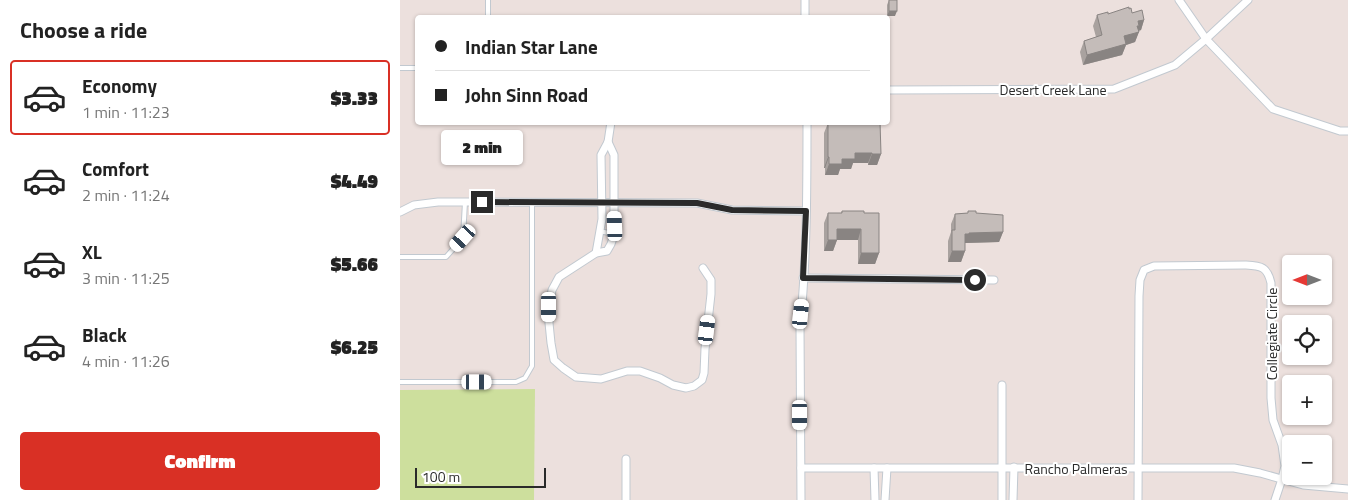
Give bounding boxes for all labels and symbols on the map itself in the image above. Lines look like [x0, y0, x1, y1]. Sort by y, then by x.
street label: Desert Creek Lane [999, 79, 1107, 100]
callout: 2 min [441, 130, 523, 164]
route end [471, 191, 493, 213]
car [606, 211, 623, 241]
car [447, 222, 478, 254]
north arrow [1282, 255, 1332, 305]
route start [964, 269, 986, 291]
street label: Collegiate Circle [1261, 288, 1282, 380]
car [541, 292, 556, 322]
car [791, 298, 810, 330]
car [697, 314, 716, 346]
car [462, 375, 492, 390]
car [792, 400, 807, 430]
street label: Rancho Palmeras [1025, 458, 1127, 479]
scale bar [415, 465, 546, 488]

